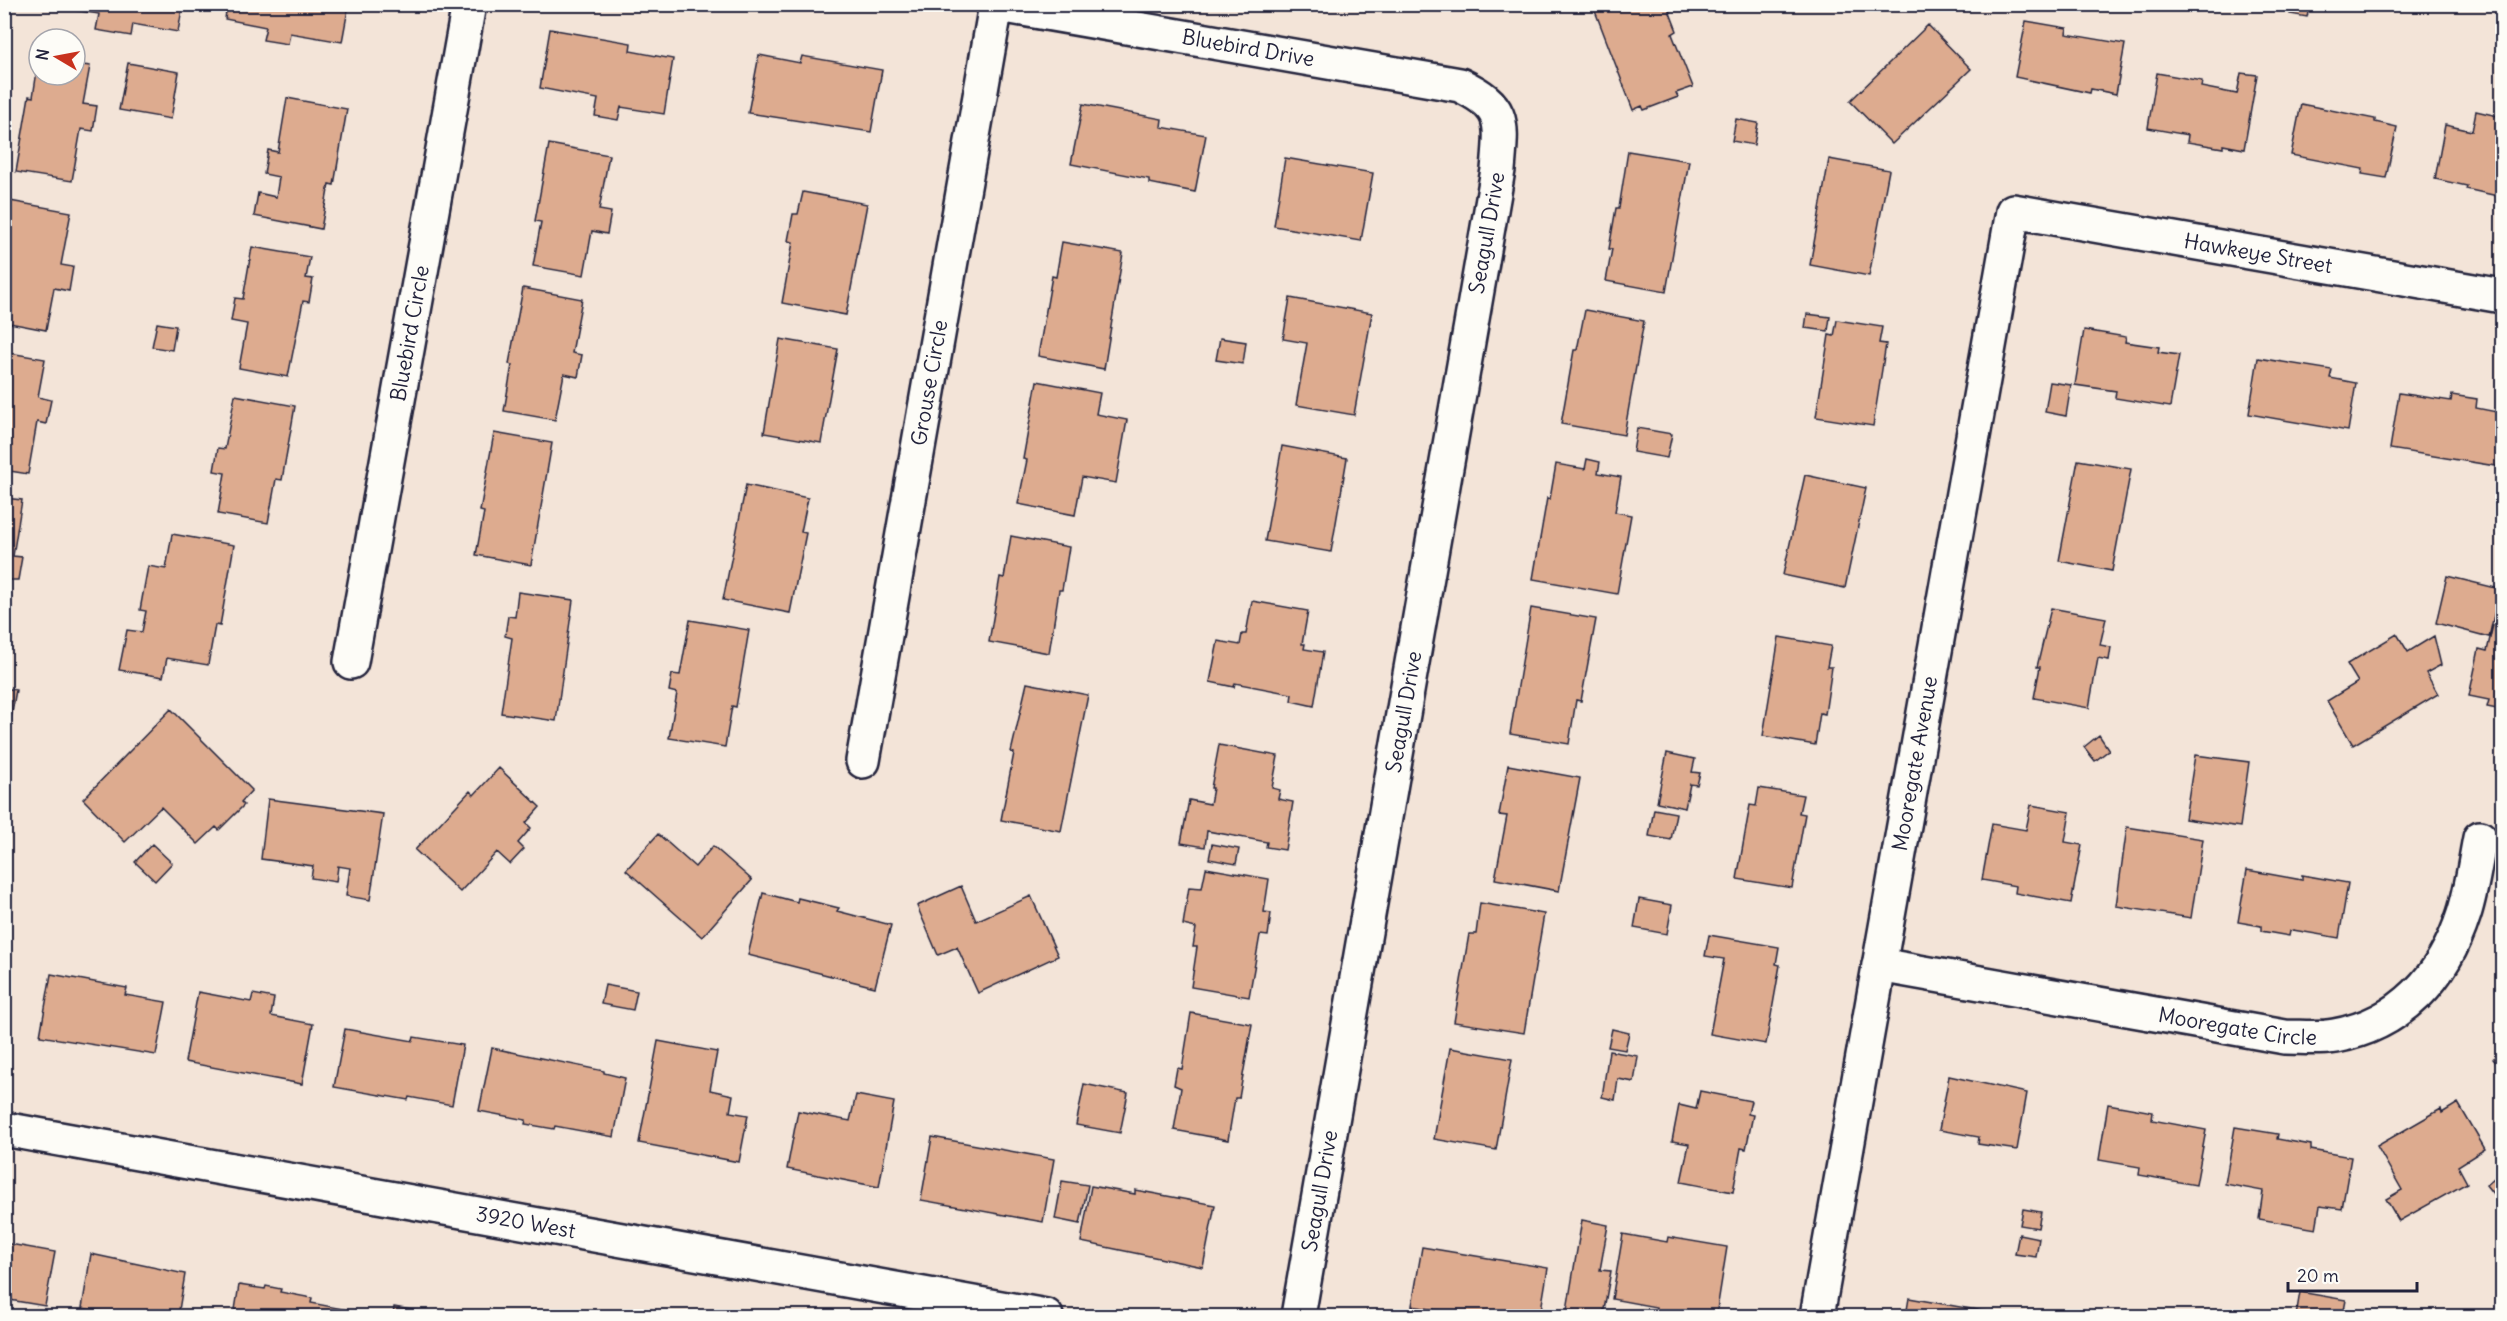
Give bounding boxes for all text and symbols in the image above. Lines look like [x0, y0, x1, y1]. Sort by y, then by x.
street label: Bluebird Drive [1180, 23, 1316, 72]
north arrow [27, 27, 87, 87]
text: N [31, 47, 53, 62]
street label: Seagull Drive [1463, 170, 1510, 296]
street label: Hawkeye Street [2182, 227, 2334, 279]
street label: Bluebird Circle [384, 263, 435, 403]
street label: Grouse Circle [905, 318, 953, 448]
street label: Seagull Drive [1380, 649, 1427, 775]
street label: Mooregate Avenue [1886, 674, 1943, 853]
street label: Mooregate Circle [2156, 1001, 2317, 1051]
street label: Seagull Drive [1296, 1128, 1343, 1254]
street label: 3920 West [474, 1200, 578, 1244]
scale bar [2288, 1255, 2417, 1293]
text: 20 m [2297, 1264, 2339, 1287]

